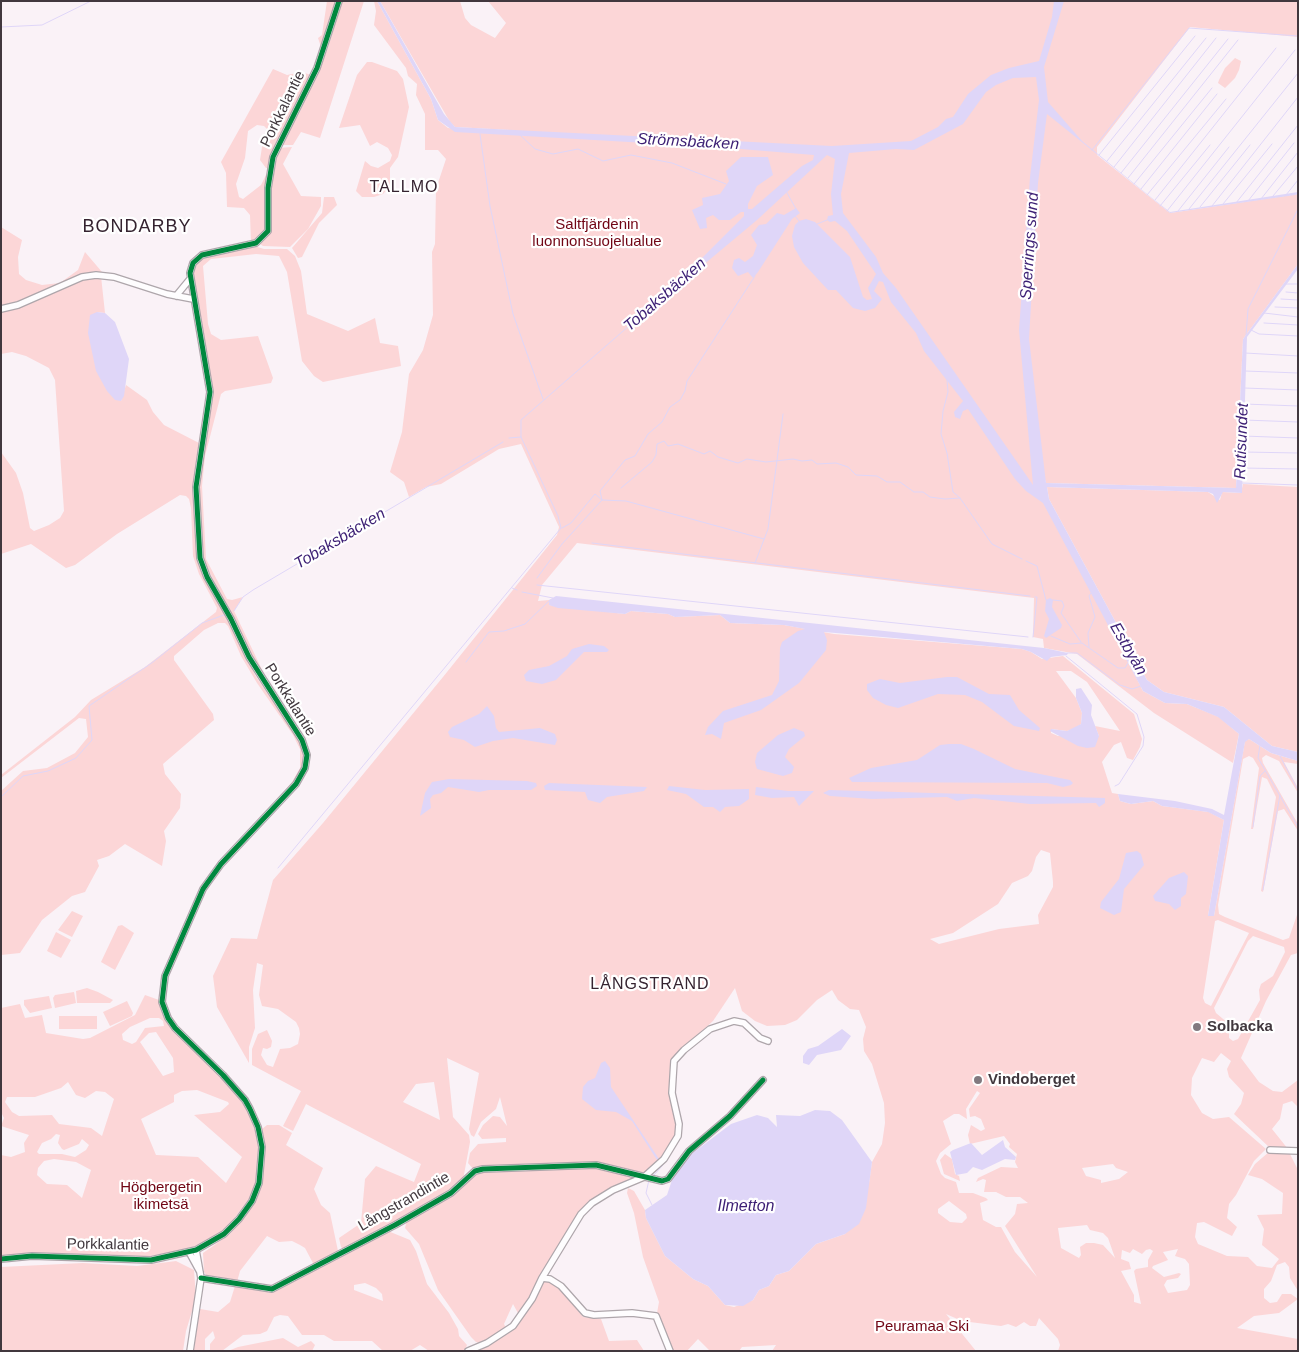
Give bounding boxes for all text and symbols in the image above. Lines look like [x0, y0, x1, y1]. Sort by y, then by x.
street label: Porkkalantie [257, 68, 309, 150]
water label: Strömsbäcken [636, 130, 740, 154]
district label: TALLMO [369, 178, 439, 198]
water label: Sperrings sund [1017, 192, 1043, 300]
district label: BONDARBY [81, 216, 193, 238]
park label: Saltfjärdenin luonnonsuojelualue [532, 216, 662, 251]
water label: Tobaksbäcken [620, 254, 710, 336]
water label: Rutisundet [1231, 402, 1253, 480]
water label: Tobaksbäcken [291, 504, 389, 574]
water label: Estbyån [1105, 619, 1151, 679]
street label: Porkkalantie [260, 660, 320, 740]
district label: LÅNGSTRAND [589, 975, 711, 995]
place label: Solbacka [1207, 1018, 1273, 1036]
marker: Solbacka [1191, 1021, 1203, 1033]
place label: Vindoberget [988, 1071, 1075, 1089]
marker: Vindoberget [972, 1074, 984, 1086]
street label: Långstrandintie [355, 1169, 453, 1235]
park label: Högbergetin ikimetsä [120, 1179, 202, 1214]
water label: Ilmetton [718, 1197, 774, 1217]
street label: Porkkalantie [67, 1235, 149, 1255]
park label: Peuramaa Ski [875, 1318, 969, 1336]

